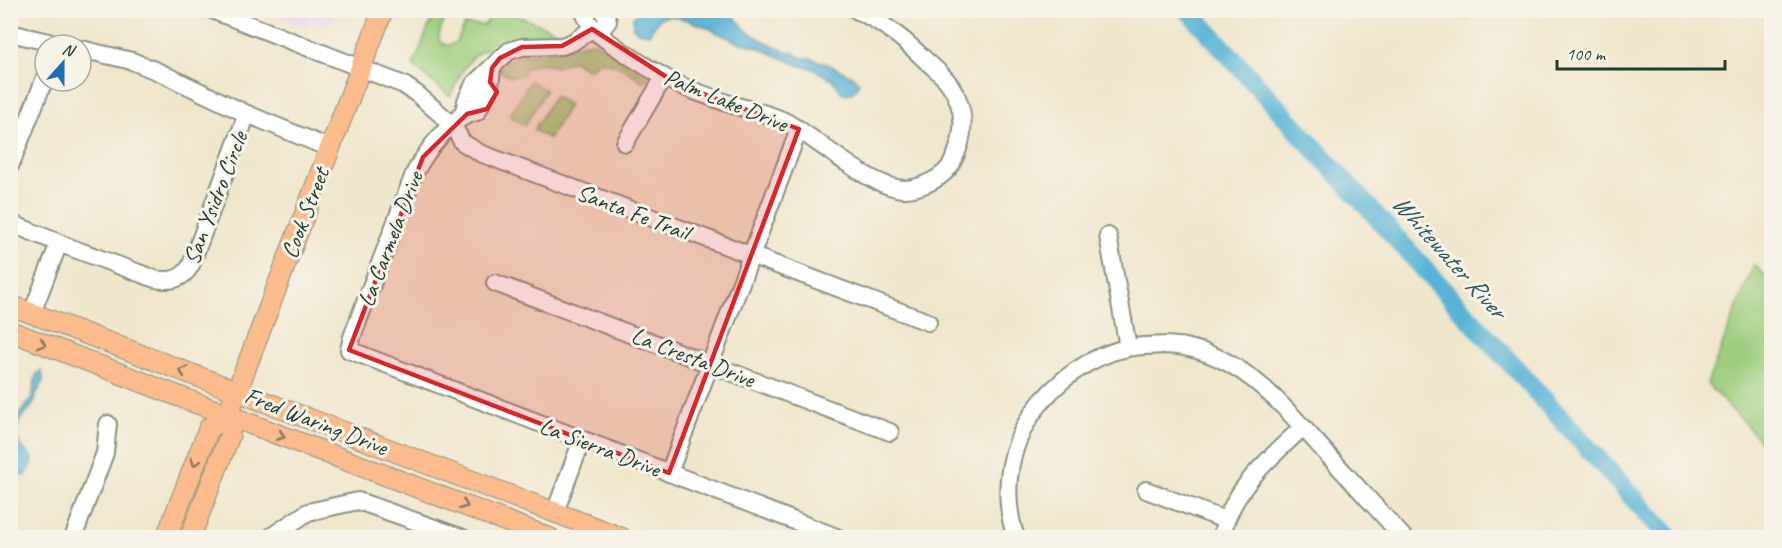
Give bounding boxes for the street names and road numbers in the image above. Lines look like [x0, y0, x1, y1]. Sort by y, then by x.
street label: Palm Lake Drive [660, 62, 794, 139]
street label: San Ysidro Circle [176, 125, 255, 269]
street label: Cook Street [274, 162, 337, 263]
street label: La Carmela Drive [351, 165, 430, 311]
street label: Santa Fe Trail [572, 177, 697, 249]
street label: La Cresta Drive [627, 320, 761, 395]
street label: Fred Waring Drive [240, 380, 394, 463]
street label: La Sierra Drive [535, 410, 667, 485]

